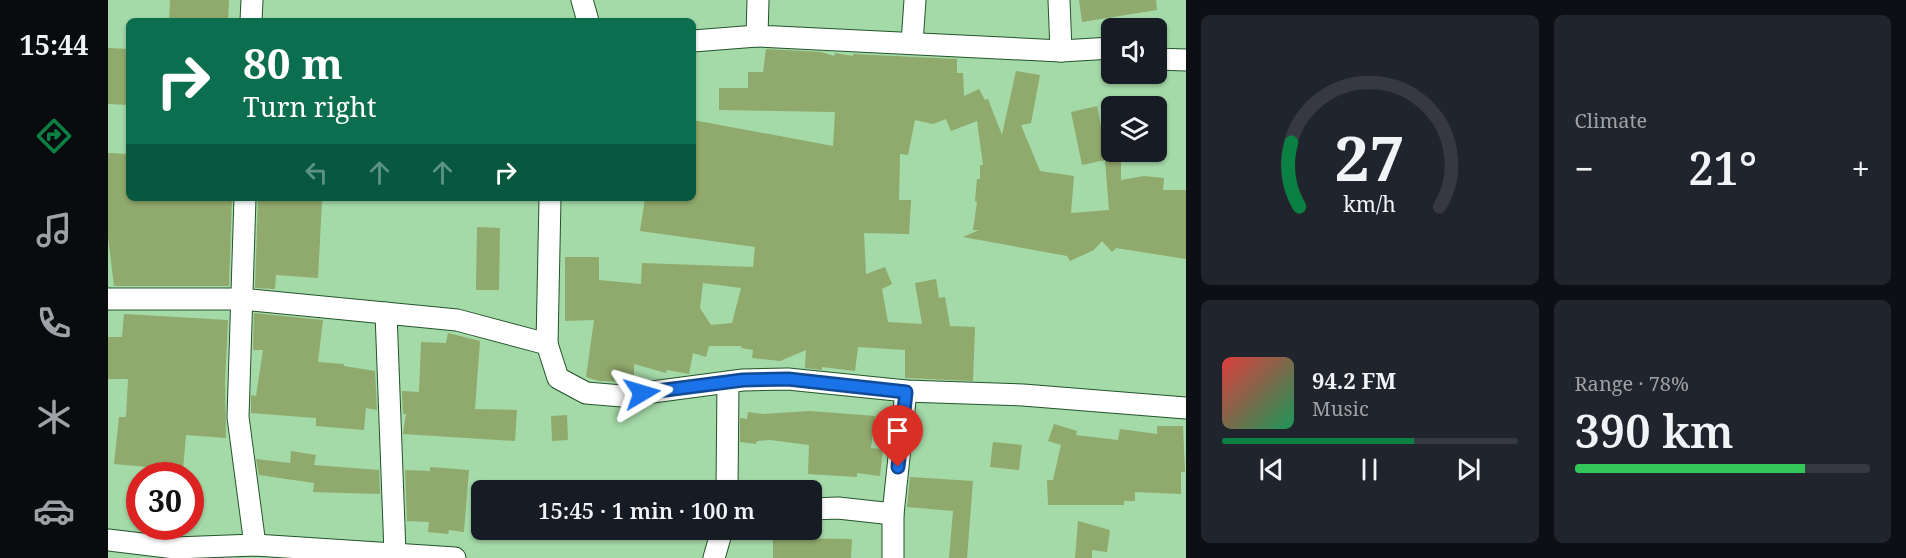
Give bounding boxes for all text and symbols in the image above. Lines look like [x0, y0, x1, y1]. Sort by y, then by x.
map controls [1101, 18, 1167, 162]
button: sound [1101, 18, 1167, 84]
text: 15:44 [19, 26, 89, 63]
text: 80 m [243, 34, 343, 91]
icon: right [144, 42, 222, 120]
text: Turn right [243, 88, 376, 125]
button: layers [1101, 96, 1167, 162]
text: Climate [1575, 107, 1647, 134]
text: 27 [1334, 114, 1405, 199]
icon: directions [33, 115, 75, 157]
text: 21° [1688, 137, 1757, 198]
text: − [1575, 146, 1594, 191]
text: + [1852, 146, 1870, 191]
icon: left [300, 156, 333, 189]
icon: ahead [363, 156, 396, 189]
icon: ahead [426, 156, 459, 189]
icon: right [489, 156, 522, 189]
text: km/h [1343, 189, 1396, 218]
icon: music [33, 209, 75, 251]
icon: phone [33, 302, 75, 344]
position arrow [610, 361, 674, 425]
text: 94.2 FM [1312, 365, 1396, 395]
text: Range · 78% [1575, 370, 1689, 397]
text: Music [1312, 395, 1369, 422]
icon: climate [33, 396, 75, 438]
text: 390 km [1575, 400, 1734, 461]
pin [872, 405, 923, 467]
icon: arrive [881, 414, 914, 447]
icon: previous [1255, 453, 1288, 486]
icon: pause [1353, 453, 1386, 486]
icon: next [1452, 453, 1485, 486]
speed limit sign: 30 [126, 462, 204, 540]
icon: car [33, 490, 75, 532]
text: 15:45 · 1 min · 100 m [538, 495, 755, 525]

